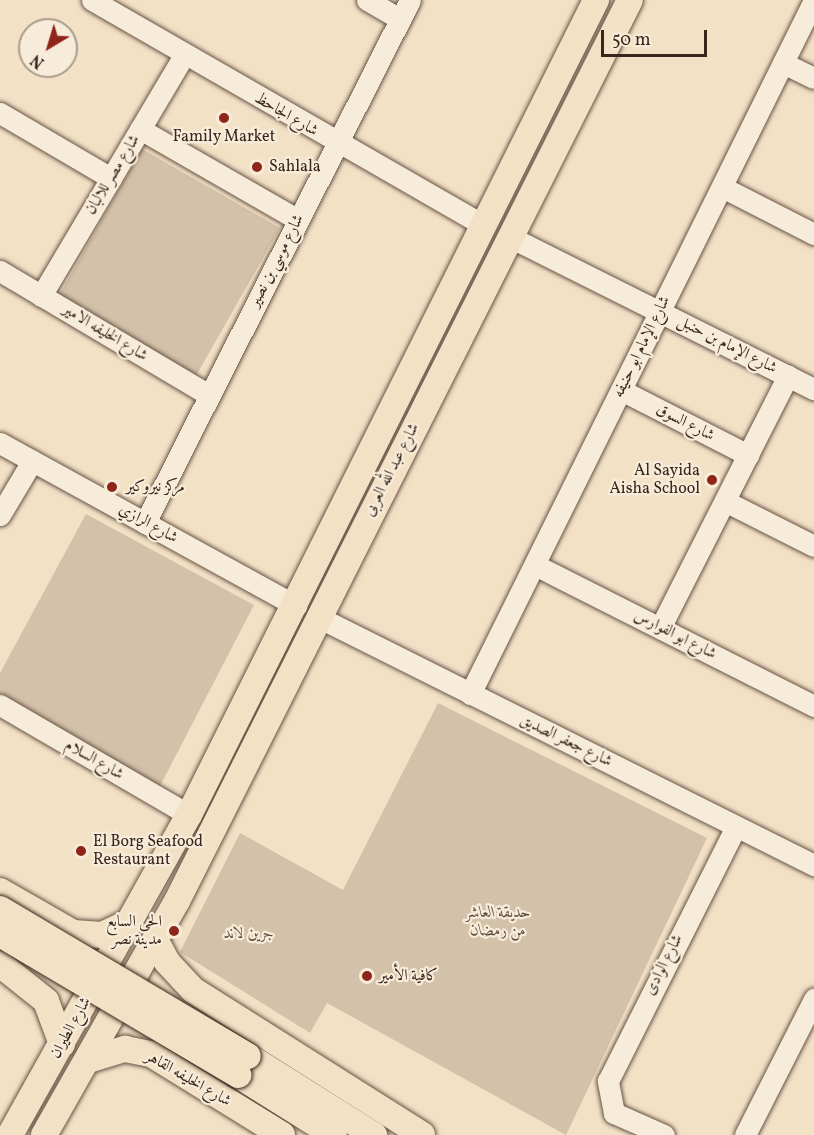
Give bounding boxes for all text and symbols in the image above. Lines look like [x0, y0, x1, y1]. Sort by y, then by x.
north arrow [18, 18, 78, 78]
scale bar [604, 18, 710, 56]
text: 50 m [612, 28, 651, 53]
text: N [27, 48, 50, 73]
street label: شارع الجاحظ [251, 89, 321, 141]
marker: Family Market [217, 111, 231, 125]
place label: Family Market [172, 127, 276, 147]
street label: شارع مصر للالبان [82, 131, 144, 219]
place label: Sahlala [269, 157, 321, 177]
marker: Sahlala [250, 160, 264, 174]
street label: شارع موسي بن نصير [245, 211, 309, 311]
street label: شارع الإمام ابو حنيفه [609, 293, 675, 401]
street label: شارع الخليفه الامير [59, 300, 151, 366]
street label: شارع الإمام بن حنبل [674, 312, 780, 378]
street label: شارع السوق [653, 400, 717, 446]
street label: شارع عبد الله العربى [360, 420, 424, 520]
place label: Al Sayida Aisha School [610, 461, 700, 499]
marker: Al Sayida Aisha School [705, 473, 719, 487]
place label: مركز نيروكير [126, 477, 185, 497]
marker: مركز نيروكير [103, 478, 121, 496]
street label: شارع الرازي [115, 500, 181, 548]
street label: شارع ابو الفوارس [631, 606, 719, 664]
street label: شارع جعفر الصديق [517, 710, 615, 772]
street label: شارع السلام [61, 736, 127, 784]
place label: El Borg Seafood Restaurant [93, 832, 203, 870]
marker: El Borg Seafood Restaurant [74, 844, 88, 858]
park label: حديقة العاشر من رمضان [465, 903, 531, 941]
place label: الحى السابع مدينة نصر [106, 912, 162, 950]
marker: الحى السابع مدينة نصر [167, 924, 181, 938]
park label: جرين لاند [224, 924, 274, 944]
street label: شارع الوادى [641, 931, 687, 999]
place label: كافية الأمير [379, 966, 438, 986]
marker: كافية الأمير [360, 969, 374, 983]
street label: شارع الطيران [46, 994, 96, 1062]
street label: شارع الخليفه القاهر [142, 1047, 234, 1111]

